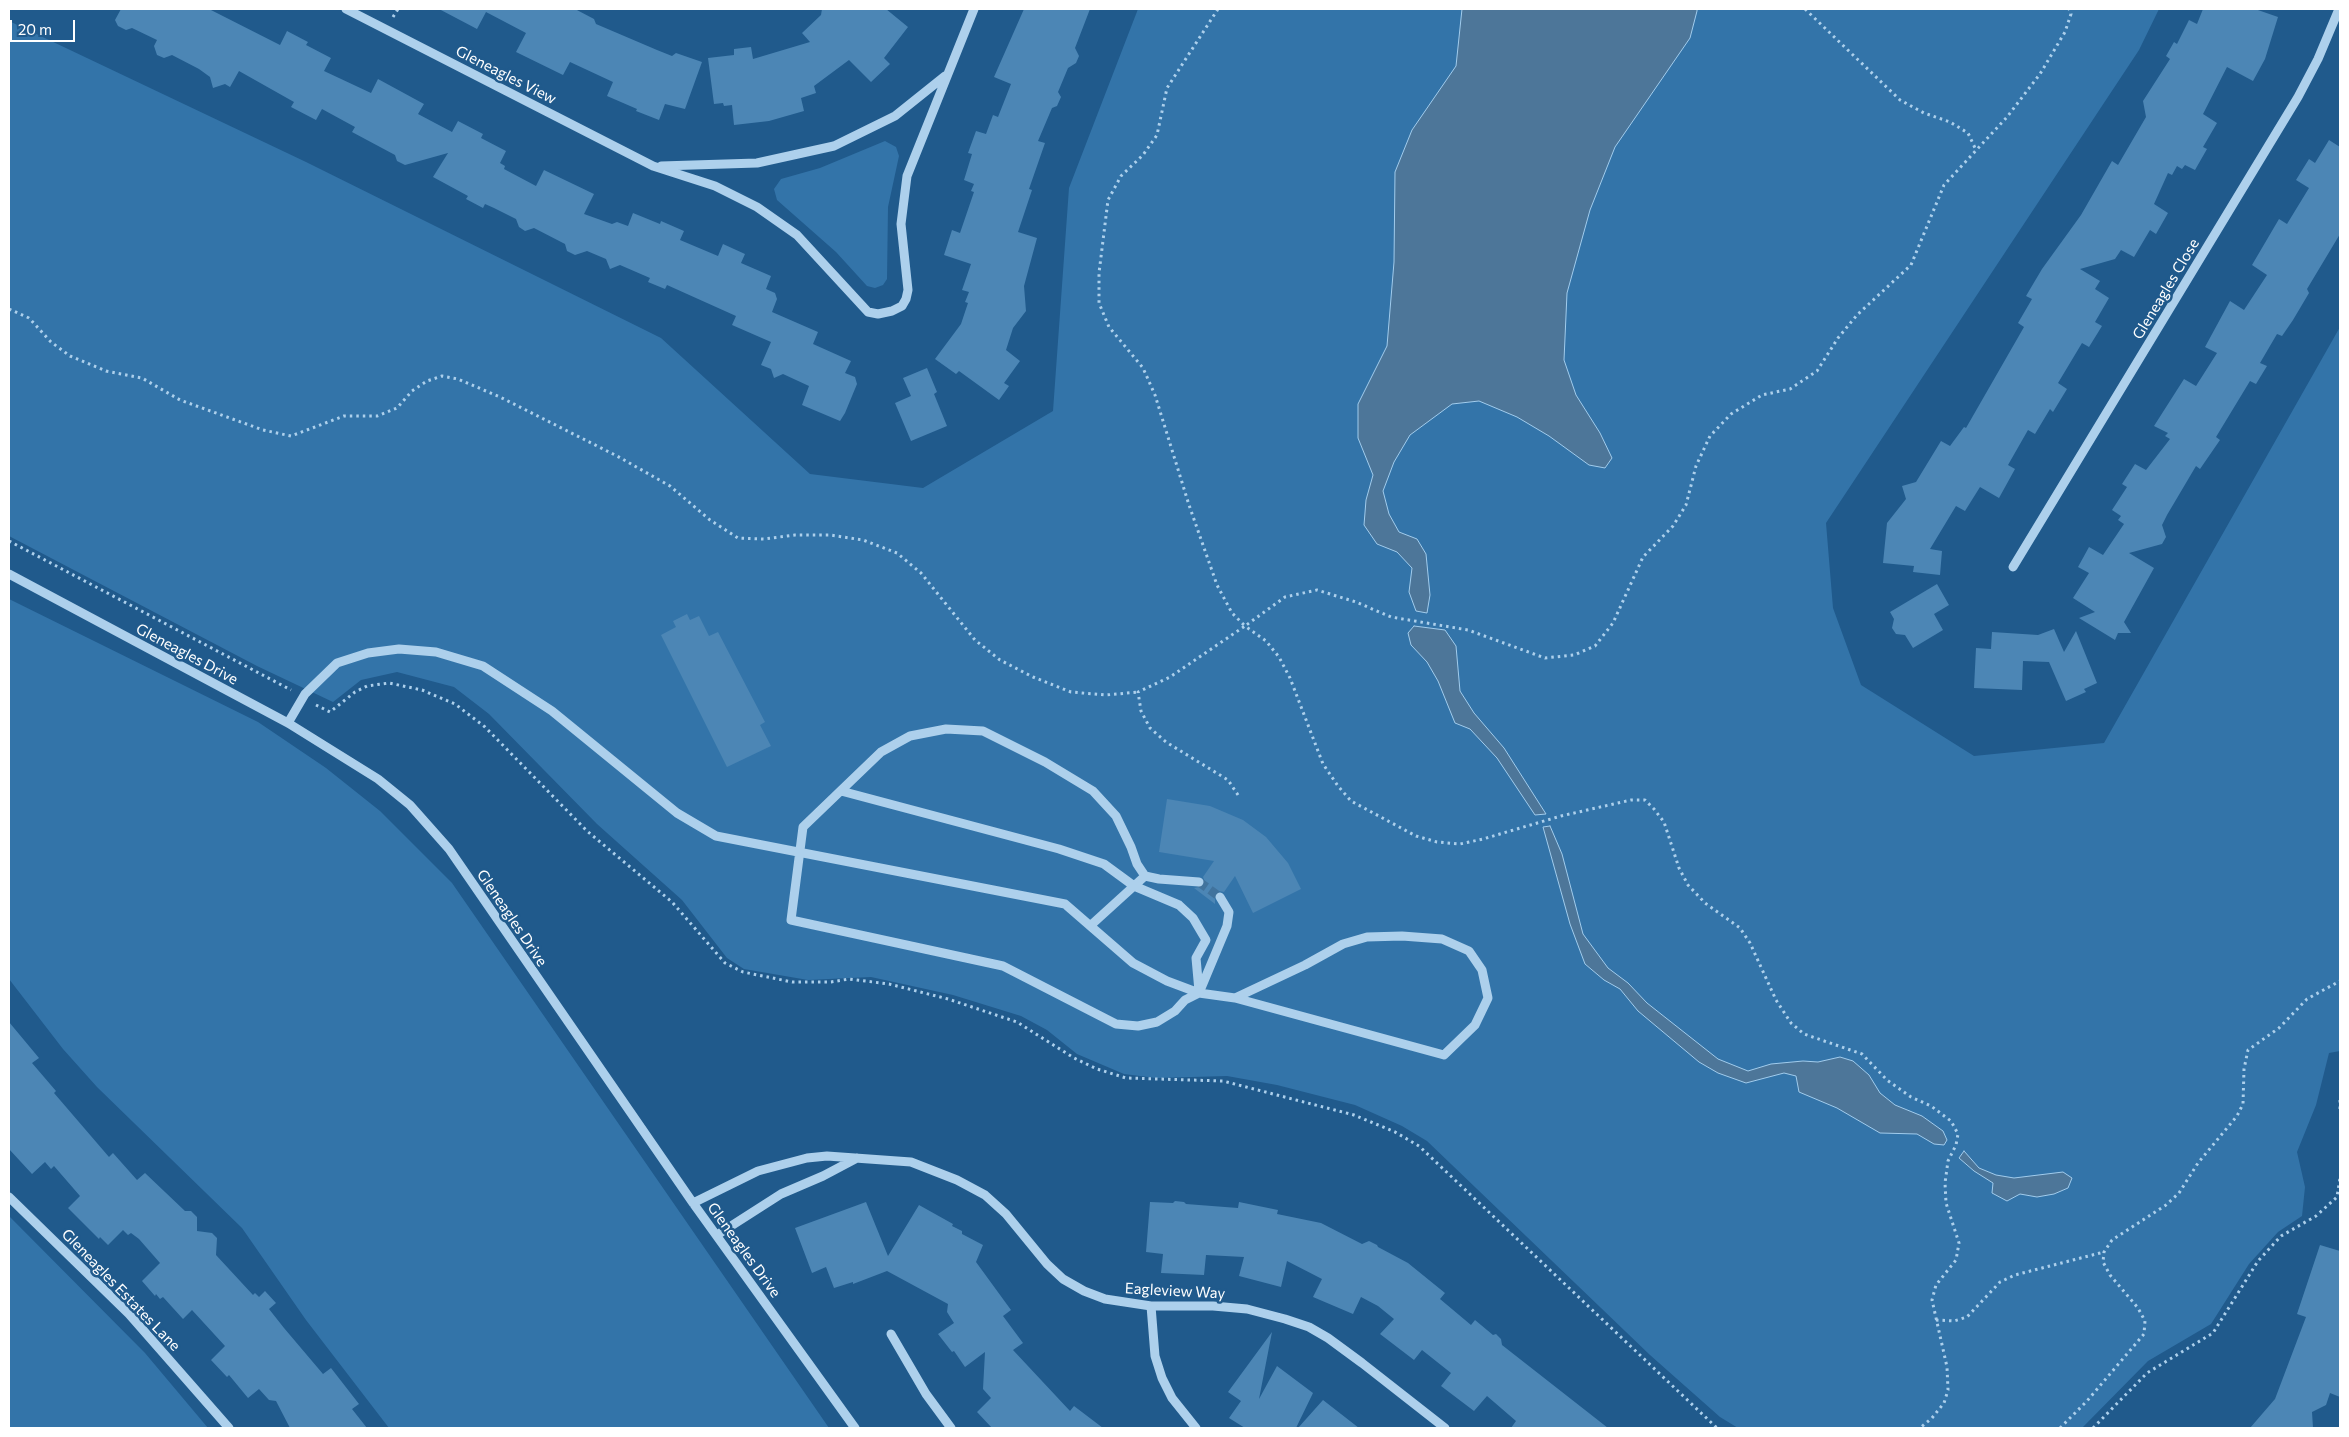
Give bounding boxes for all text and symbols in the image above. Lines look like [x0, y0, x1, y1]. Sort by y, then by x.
scale bar [12, 10, 78, 42]
text: 20 m [18, 20, 52, 38]
street label: Gleneagles View [453, 42, 559, 108]
street label: Gleneagles Close [2129, 235, 2203, 343]
street label: Gleneagles Drive [133, 620, 241, 688]
street label: Gleneagles Drive [473, 866, 551, 970]
street label: Gleneagles Drive [704, 1199, 784, 1301]
street label: Gleneagles Estates Lane [58, 1225, 184, 1355]
street label: Eagleview Way [1124, 1279, 1226, 1303]

